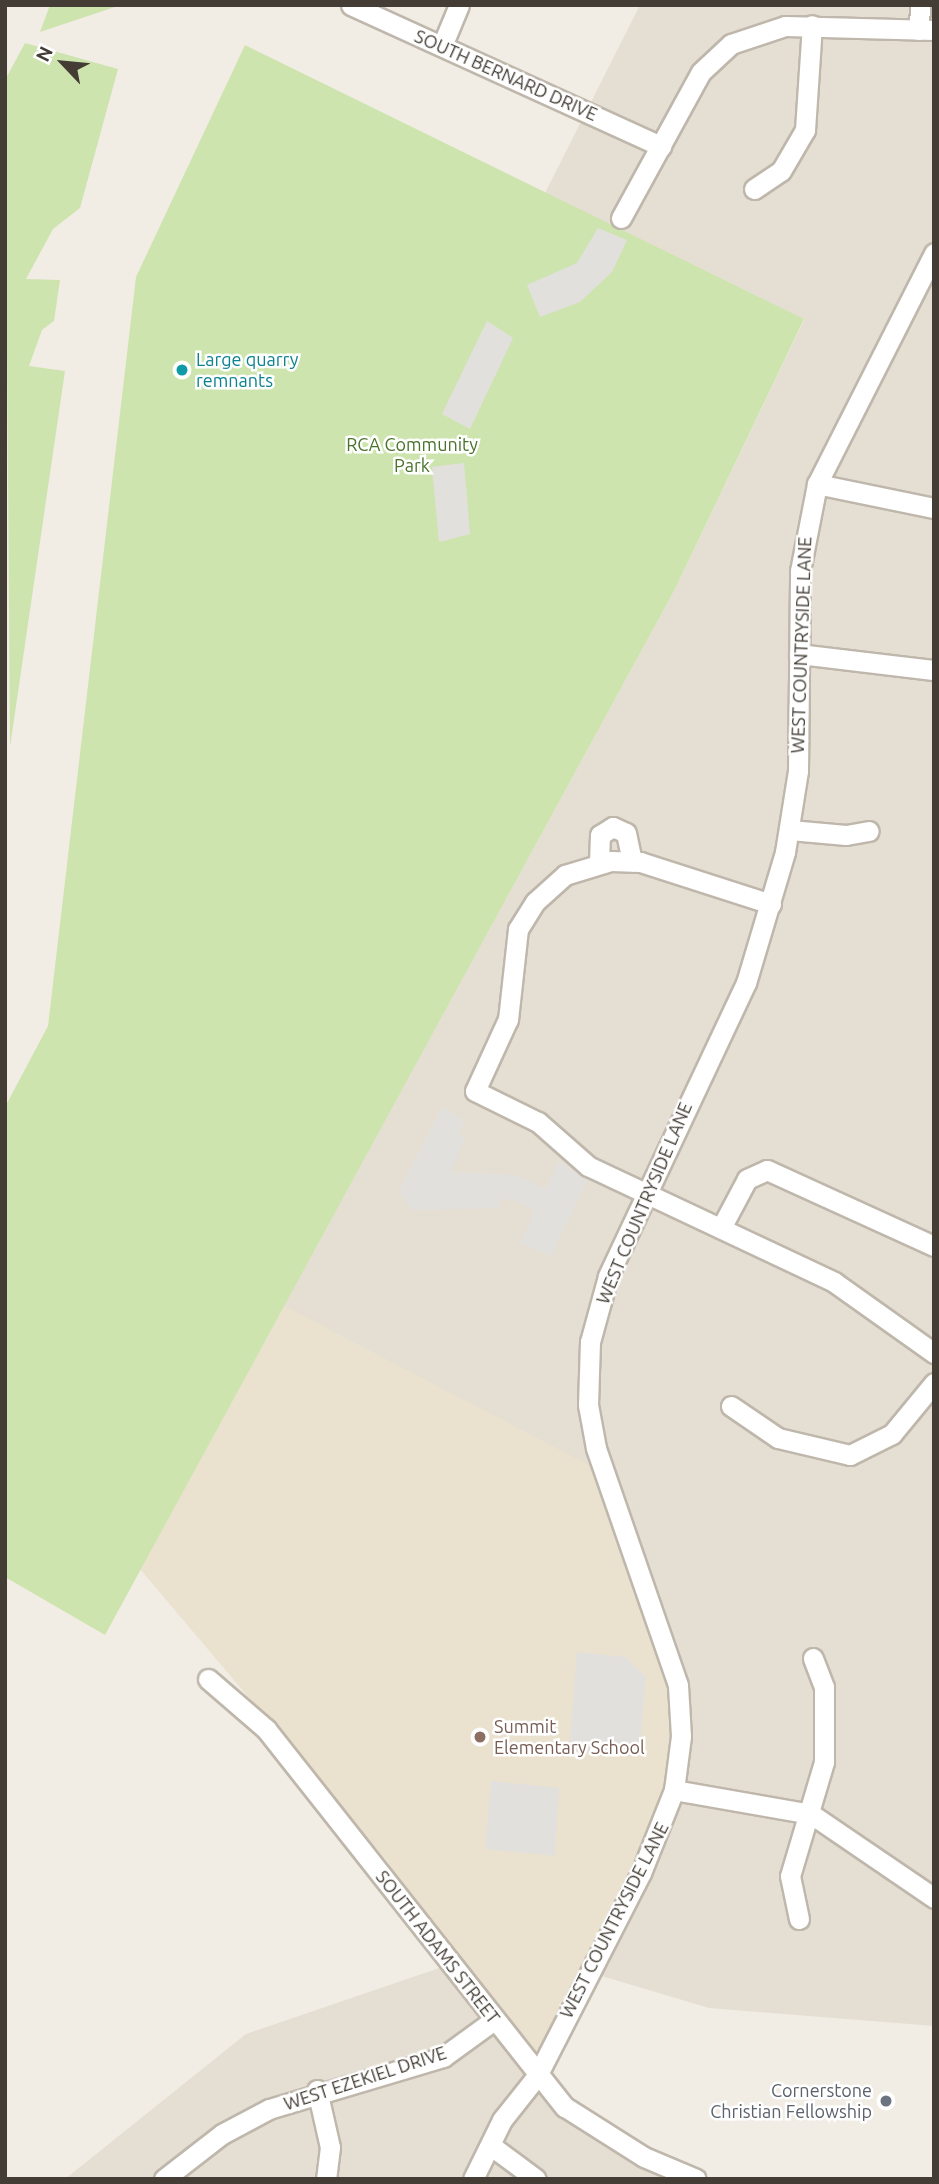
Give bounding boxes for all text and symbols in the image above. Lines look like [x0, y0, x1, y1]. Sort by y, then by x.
street label: SOUTH BERNARD DRIVE [411, 25, 601, 125]
north arrow [28, 28, 98, 98]
text: N [31, 43, 57, 65]
place label: Large quarry remnants [196, 349, 298, 392]
marker: Large quarry remnants [174, 362, 190, 378]
park label: RCA Community Park [346, 434, 478, 476]
street label: WEST COUNTRYSIDE LANE [786, 536, 816, 754]
street label: WEST COUNTRYSIDE LANE [592, 1099, 696, 1307]
place label: Summit Elementary School [494, 1716, 645, 1758]
marker: Summit Elementary School [472, 1729, 488, 1745]
street label: WEST COUNTRYSIDE LANE [555, 1818, 673, 2022]
street label: SOUTH ADAMS STREET [372, 1866, 504, 2028]
street label: WEST EZEKIEL DRIVE [281, 2042, 449, 2114]
place label: Cornerstone Christian Fellowship [710, 2080, 872, 2122]
marker: Cornerstone Christian Fellowship [878, 2093, 894, 2109]

